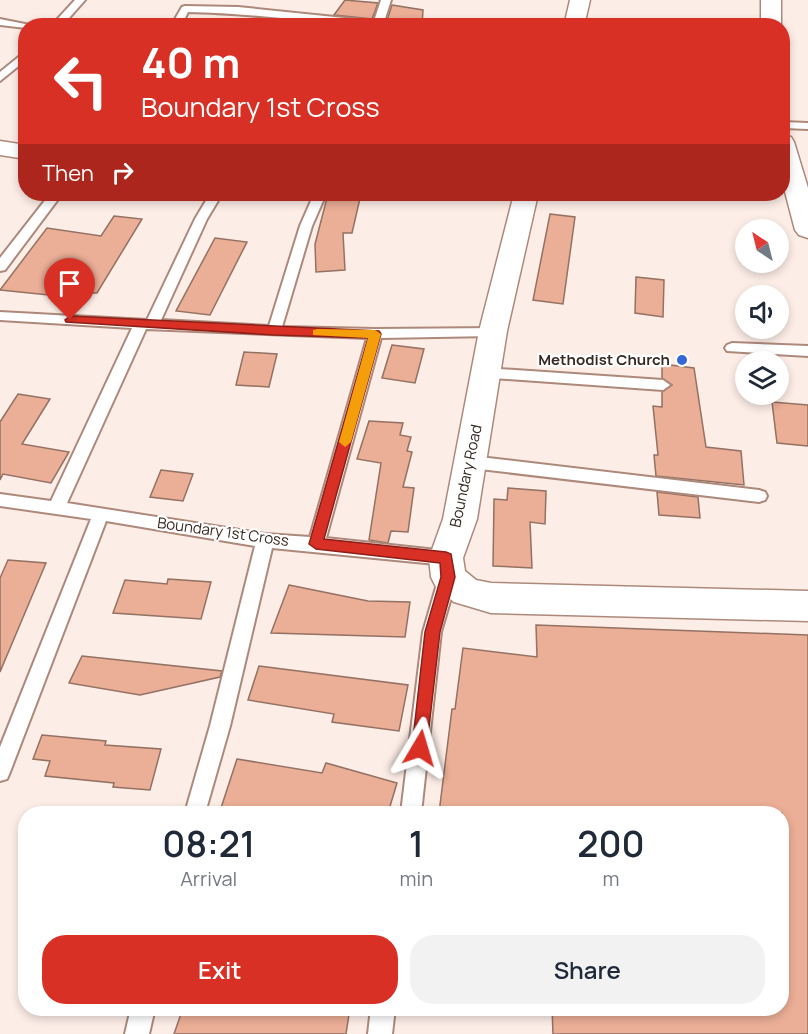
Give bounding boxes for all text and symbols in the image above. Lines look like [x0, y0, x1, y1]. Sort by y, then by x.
text: 40 m [141, 33, 240, 91]
icon: left [42, 42, 120, 120]
text: Boundary 1st Cross [141, 88, 380, 125]
icon: right [106, 156, 139, 189]
text: Then [42, 158, 94, 188]
north arrow [735, 219, 789, 273]
map controls [735, 219, 789, 405]
pin [44, 258, 95, 320]
icon: arrive [53, 267, 86, 300]
button: sound [735, 285, 789, 339]
place label: Methodist Church [538, 349, 670, 370]
button: layers [735, 351, 789, 405]
marker: Methodist Church [675, 353, 689, 367]
street label: Boundary Road [444, 422, 487, 529]
street label: Boundary 1st Cross [156, 512, 290, 551]
position arrow [388, 716, 452, 780]
text: 08:21 [162, 819, 255, 868]
text: 1 [409, 819, 424, 868]
text: 200 [577, 819, 645, 868]
text: Arrival [180, 865, 237, 892]
text: min [400, 865, 433, 892]
text: m [603, 865, 619, 892]
button: Exit [42, 935, 398, 1004]
button: Share [410, 935, 765, 1004]

